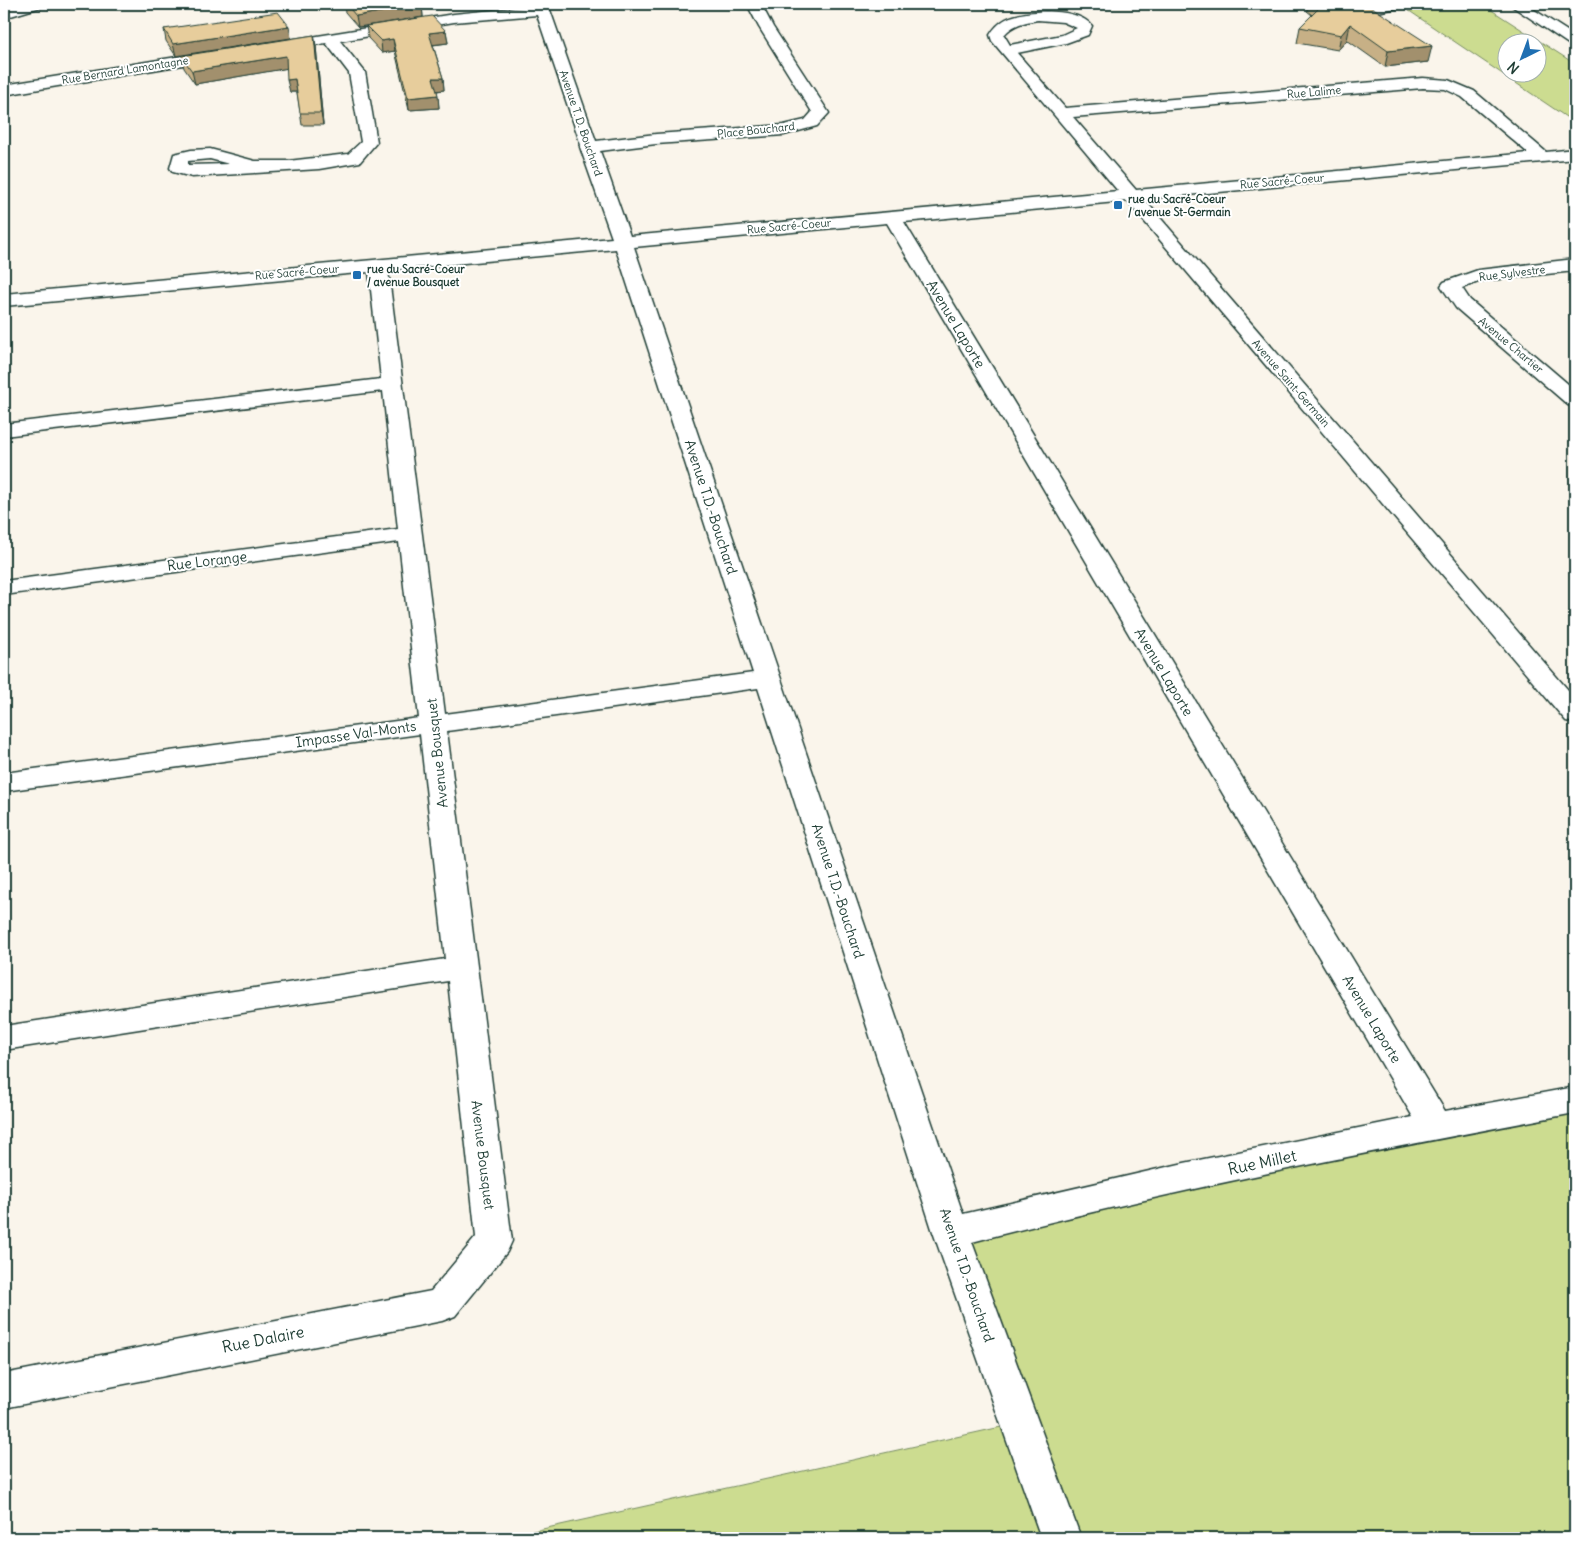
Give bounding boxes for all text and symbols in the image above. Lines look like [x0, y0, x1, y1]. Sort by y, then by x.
north arrow [1496, 32, 1546, 82]
street label: Rue Bernard Lamontagne [61, 53, 189, 87]
text: N [1504, 58, 1523, 78]
street label: Avenue T. D. Bouchard [556, 68, 606, 178]
street label: Rue Lalime [1286, 83, 1342, 101]
street label: Place Bouchard [716, 119, 796, 141]
street label: Rue Sacré-Coeur [1239, 170, 1325, 192]
place label: rue du Sacré-Coeur / avenue St-Germain [1128, 192, 1231, 219]
marker: rue du Sacré-Coeur / avenue St-Germain [1112, 199, 1124, 211]
street label: Rue Sacré-Coeur [746, 215, 832, 237]
street label: Rue Sacré-Coeur [254, 261, 340, 283]
place label: rue du Sacré-Coeur / avenue Bousquet [367, 262, 465, 290]
street label: Rue Sylvestre [1478, 262, 1546, 284]
marker: rue du Sacré-Coeur / avenue Bousquet [351, 269, 363, 281]
street label: Avenue Laporte [923, 277, 989, 371]
street label: Avenue Chartier [1476, 314, 1547, 377]
street label: Avenue Saint-Germain [1249, 336, 1333, 430]
street label: Avenue T.D.-Bouchard [681, 437, 741, 577]
street label: Rue Lorange [166, 547, 248, 575]
street label: Avenue Laporte [1131, 625, 1197, 719]
street label: Avenue Bousquet [422, 697, 452, 809]
street label: Impasse Val-Monts [295, 717, 417, 751]
street label: Avenue T.D.-Bouchard [808, 821, 868, 961]
street label: Avenue Laporte [1339, 972, 1405, 1066]
street label: Avenue Bousquet [467, 1099, 499, 1211]
street label: Rue Millet [1226, 1145, 1299, 1179]
street label: Avenue T.D.-Bouchard [936, 1206, 998, 1344]
street label: Rue Dalaire [220, 1321, 306, 1357]

